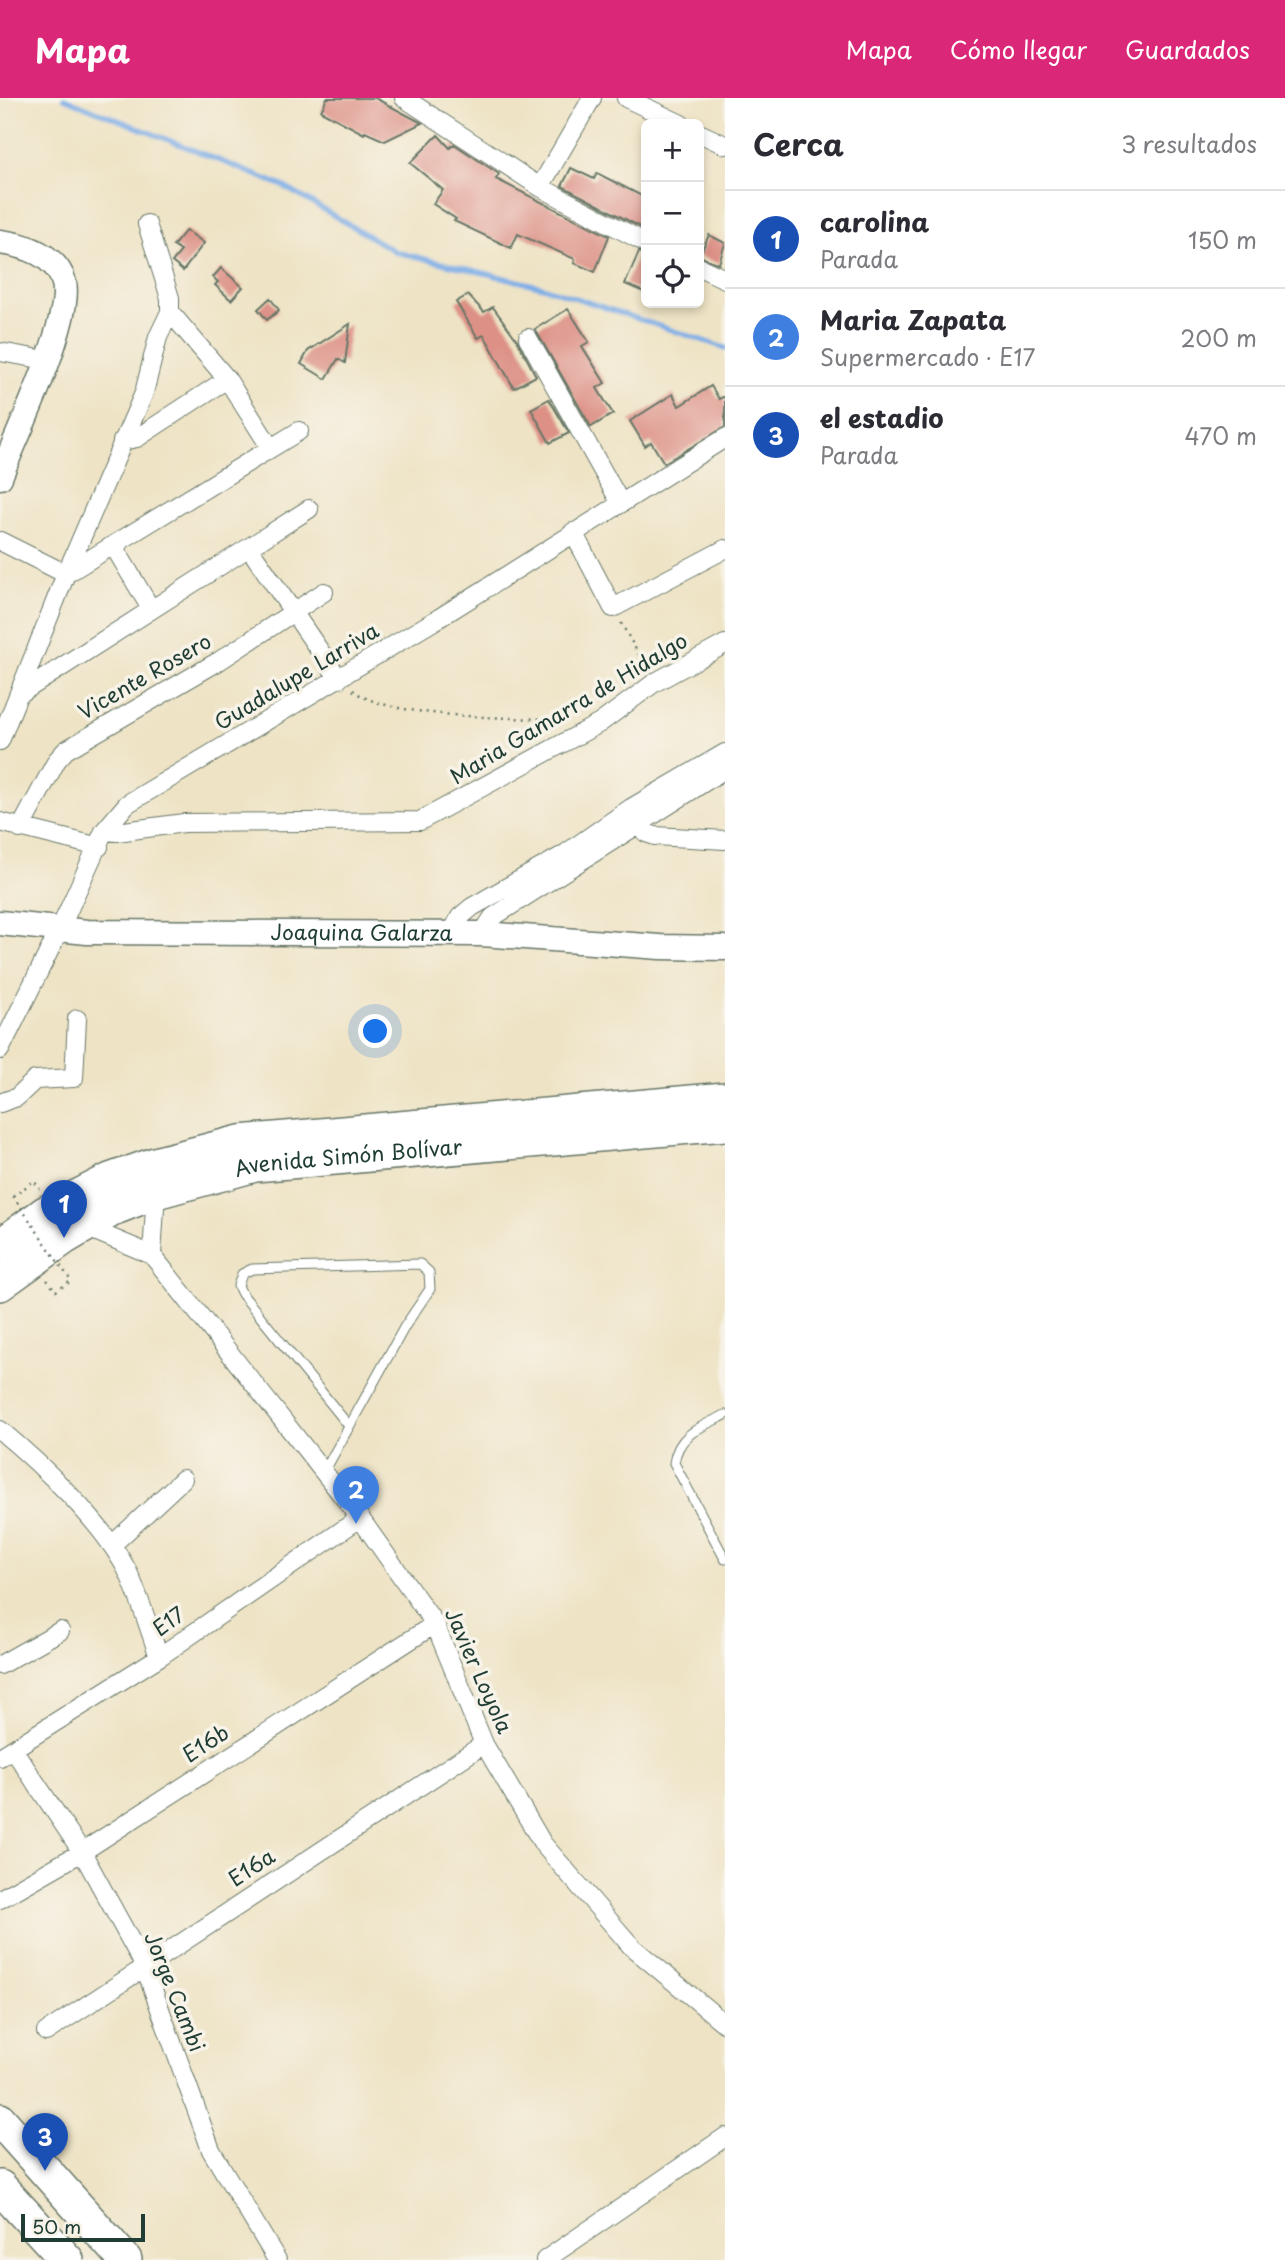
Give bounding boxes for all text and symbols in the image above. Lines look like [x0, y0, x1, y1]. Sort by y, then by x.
text: Mapa [35, 24, 130, 74]
text: Mapa [846, 31, 912, 67]
text: Cómo llegar [950, 31, 1087, 67]
text: Guardados [1125, 31, 1250, 67]
map controls [641, 119, 704, 308]
button: + [641, 119, 704, 182]
text: Cerca [753, 121, 844, 166]
text: 3 resultados [1121, 126, 1257, 161]
button: − [641, 182, 704, 245]
text: carolina [820, 202, 929, 241]
text: 1 [771, 222, 782, 257]
text: 150 m [1188, 222, 1257, 257]
text: Parada [820, 241, 898, 276]
button: locate [641, 245, 704, 308]
text: Maria Zapata [820, 300, 1006, 339]
text: 2 [768, 320, 784, 355]
text: 200 m [1180, 320, 1257, 355]
text: Supermercado · E17 [820, 339, 1035, 374]
text: el estadio [820, 398, 944, 437]
text: 3 [768, 418, 784, 453]
text: 470 m [1184, 418, 1257, 453]
text: Parada [820, 437, 898, 472]
street label: Guadalupe Larriva [208, 613, 385, 737]
street label: Maria Gamarra de Hidalgo [443, 623, 693, 791]
street label: Vicente Rosero [72, 624, 216, 726]
street label: Joaquina Galarza [270, 915, 453, 948]
your location [358, 1014, 392, 1048]
street label: Avenida Simón Bolívar [230, 1129, 463, 1184]
pin: 1 [41, 1180, 87, 1238]
pin: 2 [333, 1466, 379, 1524]
street label: E17 [145, 1598, 191, 1643]
street label: Javier Loyola [438, 1602, 522, 1738]
street label: E16b [175, 1715, 234, 1769]
street label: E16a [221, 1839, 281, 1893]
street label: Jorge Cambi [137, 1926, 214, 2056]
pin: 3 [22, 2113, 68, 2171]
scale bar [21, 2211, 145, 2243]
text: 50 m [32, 2212, 81, 2240]

